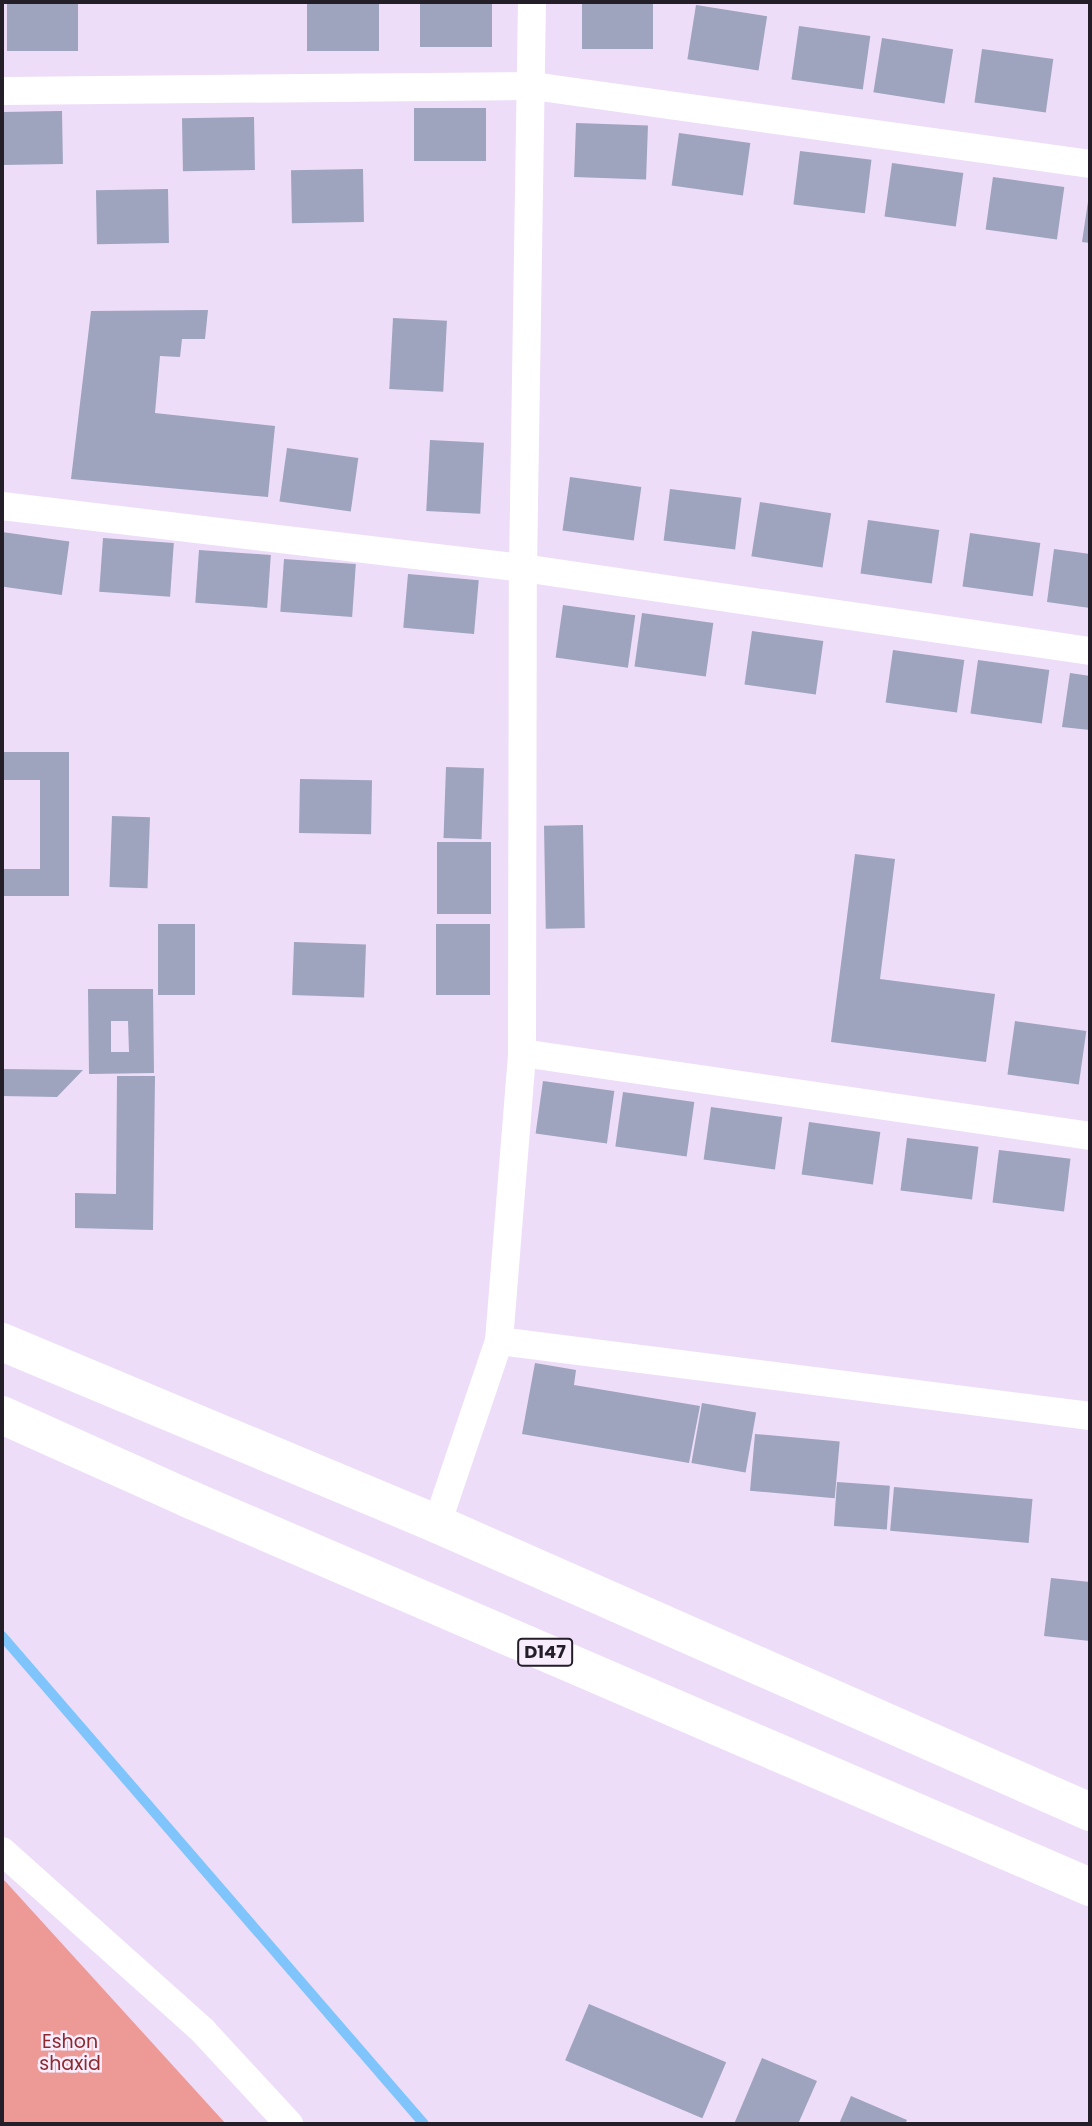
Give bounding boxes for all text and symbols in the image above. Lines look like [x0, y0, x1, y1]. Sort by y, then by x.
road number: D147 [517, 1638, 573, 1666]
park label: Eshon shaxid [39, 2031, 101, 2075]

